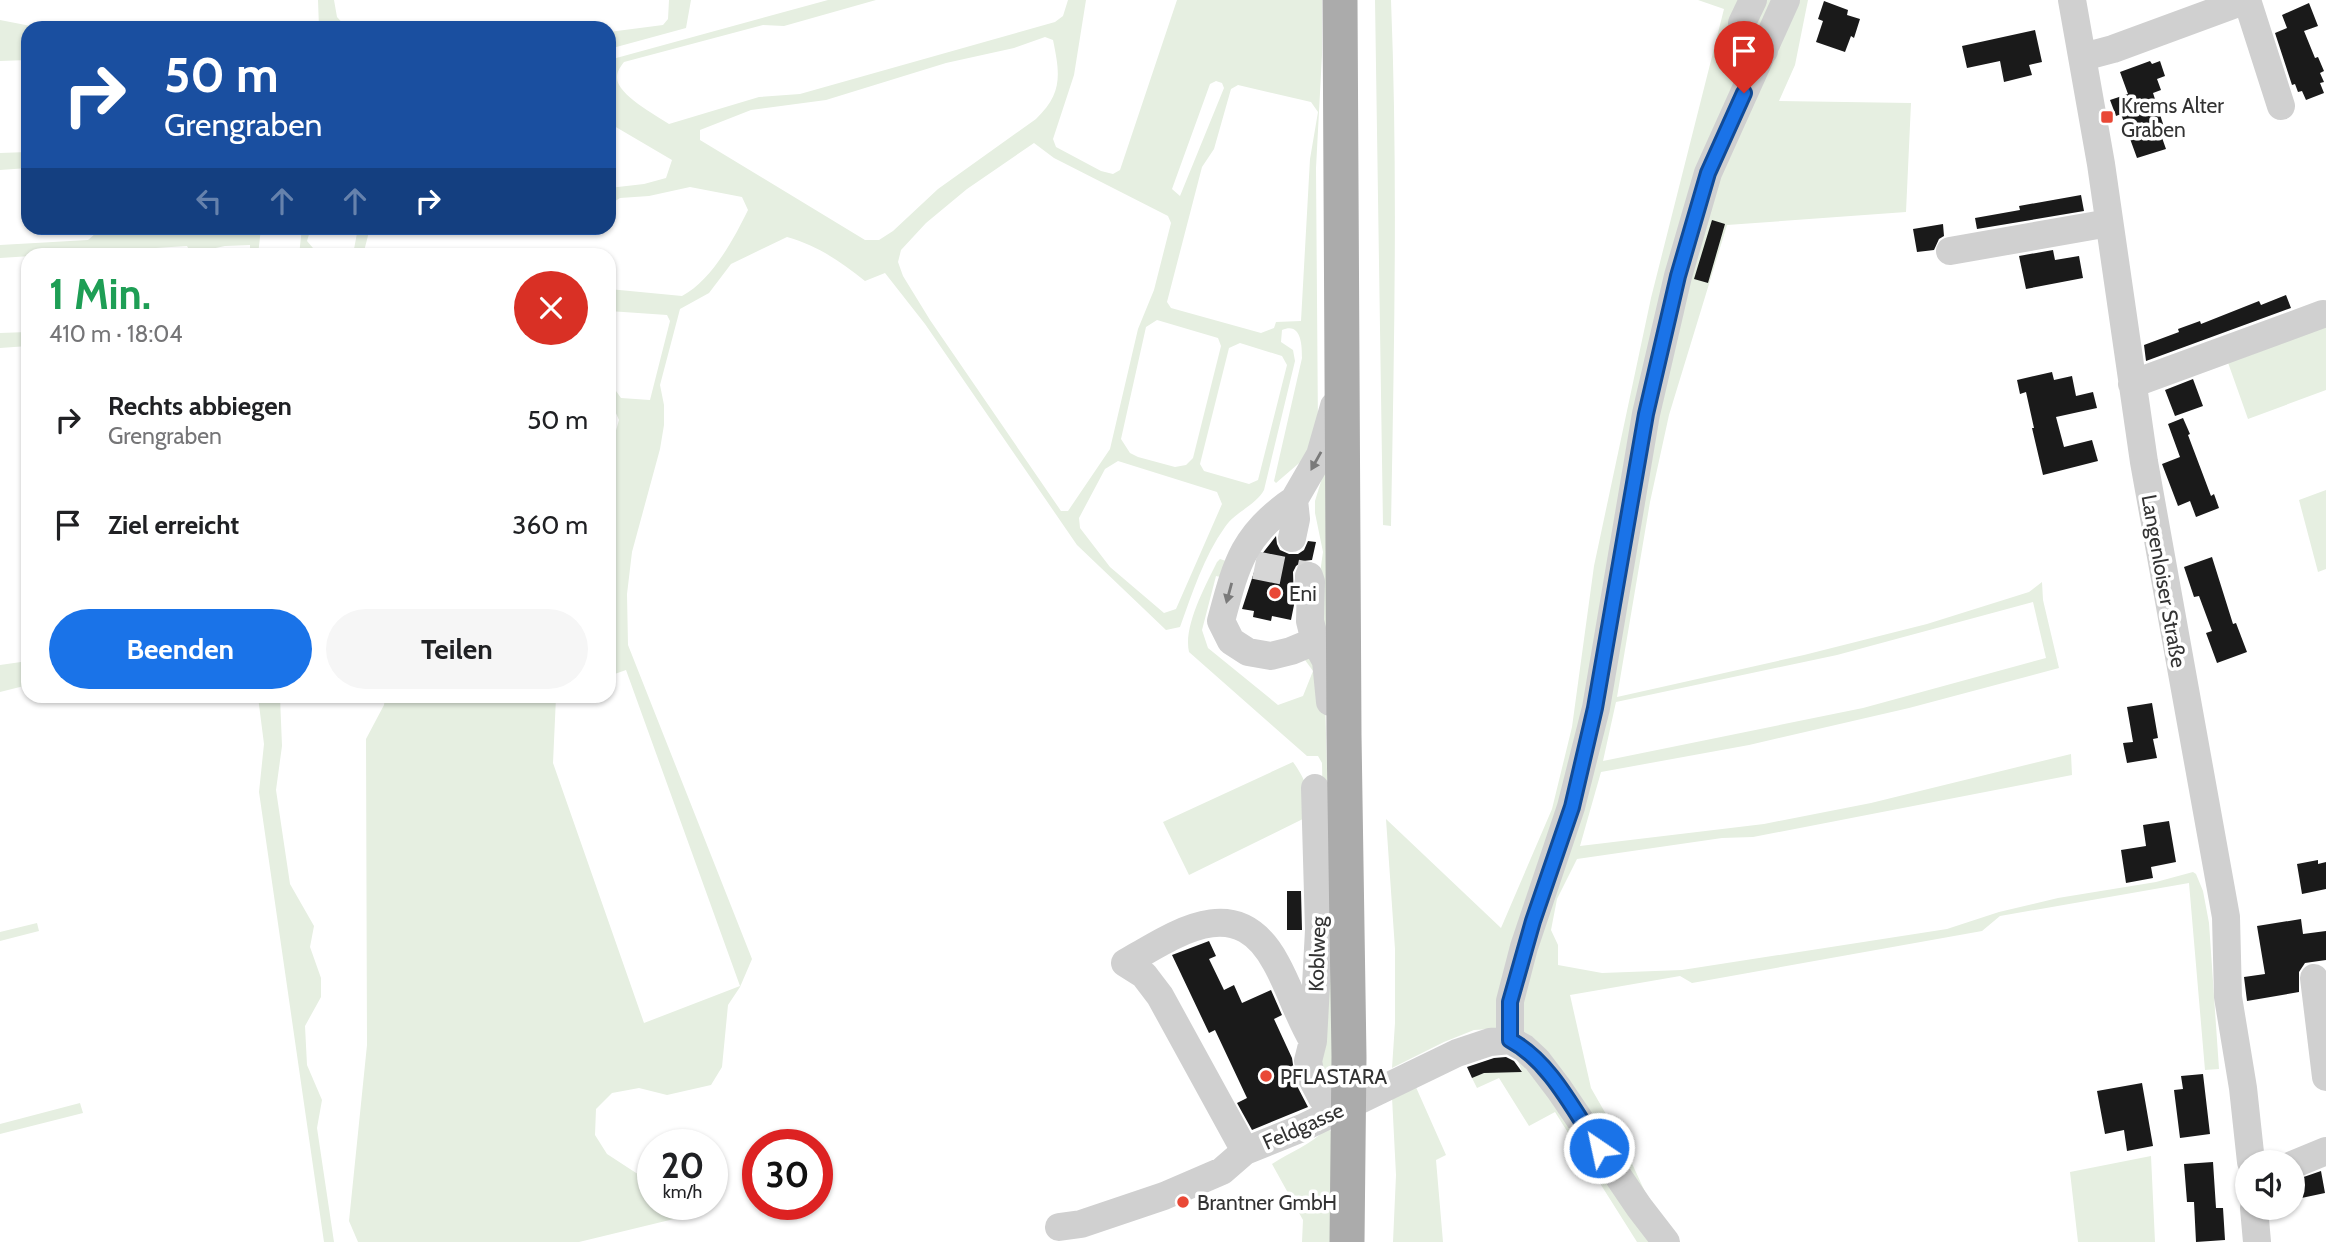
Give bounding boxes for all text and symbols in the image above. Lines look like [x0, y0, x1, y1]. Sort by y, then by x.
pin [1714, 21, 1774, 93]
icon: arrive [1725, 32, 1763, 70]
text: 50 m [164, 45, 279, 104]
icon: right [49, 49, 140, 140]
place label: Krems Alter Graben [2121, 93, 2224, 142]
text: Grengraben [164, 105, 323, 144]
marker: Krems Alter Graben [2099, 109, 2115, 125]
icon: left [190, 182, 228, 220]
icon: ahead [263, 182, 301, 220]
icon: ahead [336, 182, 374, 220]
icon: right [409, 182, 447, 220]
text: 1 Min. [49, 268, 151, 320]
button: close [514, 271, 588, 345]
text: 410 m · 18:04 [49, 320, 183, 348]
text: Rechts abbiegen [108, 390, 292, 422]
icon: right [49, 401, 87, 439]
text: 50 m [527, 404, 588, 436]
text: Grengraben [108, 422, 222, 450]
one-way arrow [1310, 452, 1322, 471]
street label: Langenloiser Straße [2136, 493, 2192, 670]
icon: arrive [49, 506, 87, 544]
text: Ziel erreicht [108, 509, 239, 541]
text: 360 m [512, 509, 588, 541]
place label: Eni [1289, 581, 1317, 606]
one-way arrow [1223, 583, 1233, 604]
marker: Eni [1267, 585, 1283, 601]
button: Beenden [49, 609, 312, 689]
button: Teilen [326, 609, 588, 689]
street label: Koblweg [1303, 915, 1331, 992]
place label: PFLASTARA [1280, 1064, 1387, 1089]
marker: PFLASTARA [1258, 1068, 1274, 1084]
street label: Feldgasse [1259, 1097, 1348, 1155]
position arrow [1562, 1111, 1636, 1185]
speed limit sign: 30 [742, 1129, 833, 1220]
text: 20 [661, 1144, 704, 1187]
map controls [2235, 1150, 2305, 1220]
button: sound [2235, 1150, 2305, 1220]
text: km/h [663, 1181, 702, 1203]
place label: Brantner GmbH [1197, 1190, 1337, 1215]
marker: Brantner GmbH [1175, 1194, 1191, 1210]

